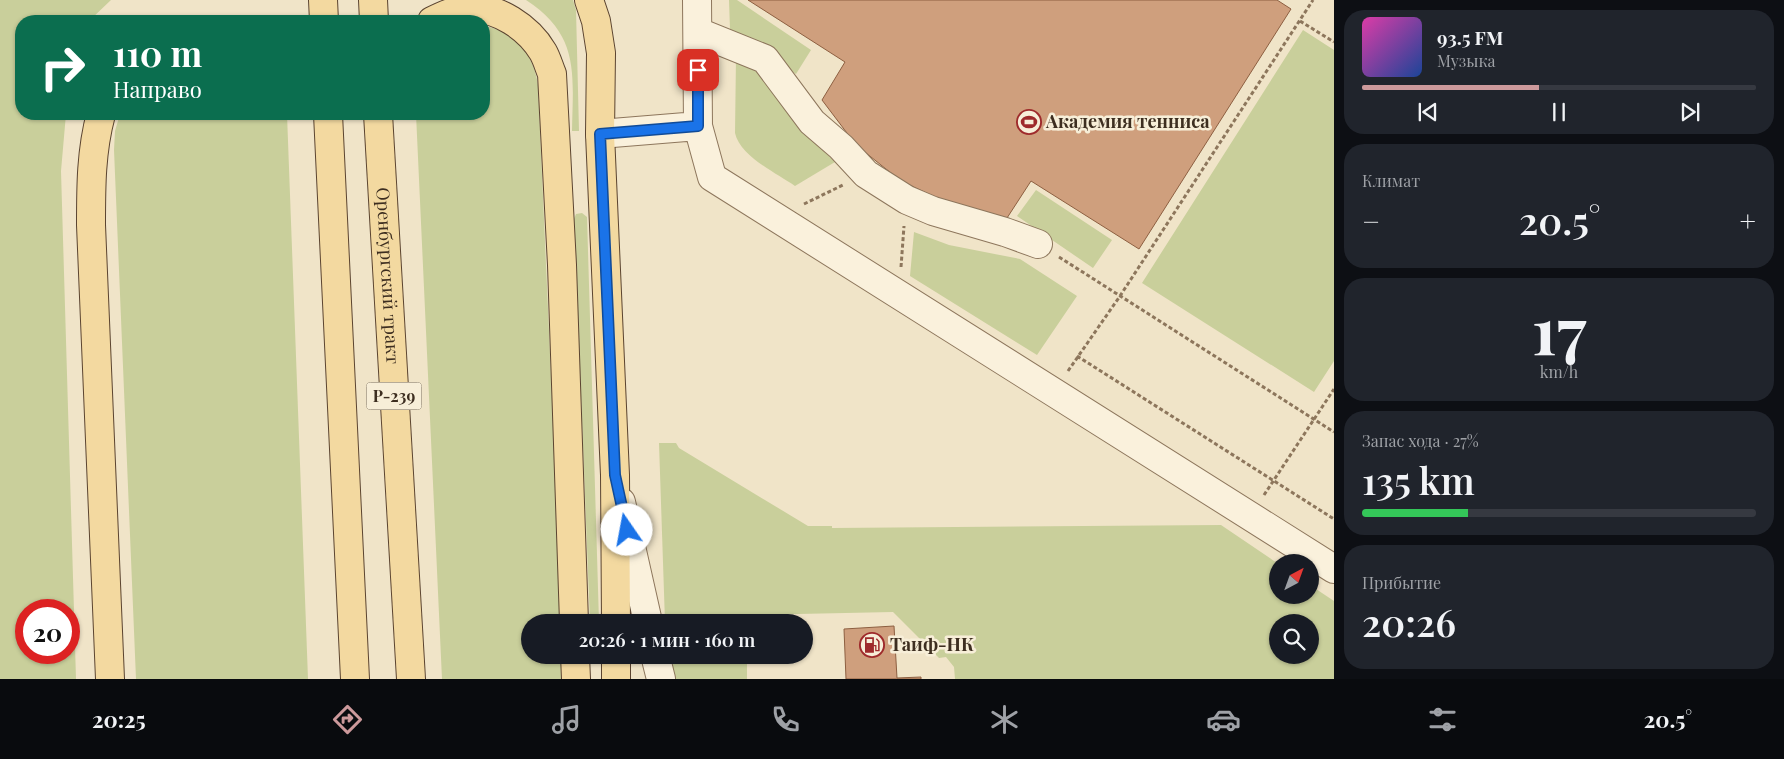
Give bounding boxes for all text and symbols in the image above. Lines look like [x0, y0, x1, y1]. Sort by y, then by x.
text: 93.5 FM [1437, 24, 1503, 50]
text: 110 m [113, 29, 202, 76]
icon: right [30, 35, 95, 100]
pin [677, 49, 719, 91]
text: Музыка [1437, 50, 1496, 71]
icon: arrive [684, 56, 712, 84]
text: Направо [113, 74, 202, 104]
icon: previous [1414, 98, 1442, 126]
icon: pause [1545, 98, 1573, 126]
icon: next [1676, 98, 1704, 126]
sports icon: Академия тенниса [1016, 109, 1042, 135]
place label: Академия тенниса [1045, 109, 1210, 133]
text: Климат [1362, 170, 1420, 191]
street label: Оренбургский тракт [371, 187, 406, 365]
text: 20.5° [1519, 194, 1601, 245]
text: − [1362, 202, 1380, 239]
text: + [1740, 202, 1756, 239]
text: 17 [1532, 285, 1586, 371]
text: km/h [1540, 361, 1578, 382]
road number: Р-239 [366, 382, 422, 410]
text: Запас хода · 27% [1362, 430, 1479, 451]
text: 135 km [1362, 454, 1475, 505]
position arrow [600, 503, 652, 555]
north arrow [1269, 554, 1319, 604]
map controls [1269, 554, 1319, 664]
text: Прибытие [1362, 572, 1441, 593]
text: 20:26 [1362, 596, 1456, 647]
speed limit sign: 20 [15, 599, 80, 664]
button: search [1269, 614, 1319, 664]
text: 20:26 · 1 мин · 160 m [579, 626, 755, 652]
fuel station icon: Таиф-НК [859, 632, 885, 658]
place label: Таиф-НК [890, 632, 974, 656]
icon: directions [330, 702, 365, 737]
icon: music [549, 702, 584, 737]
icon: phone [768, 702, 803, 737]
icon: climate [987, 702, 1022, 737]
icon: car [1206, 702, 1241, 737]
icon: filters [1425, 702, 1460, 737]
text: 20:25 [92, 704, 146, 734]
text: 20.5° [1644, 704, 1692, 734]

